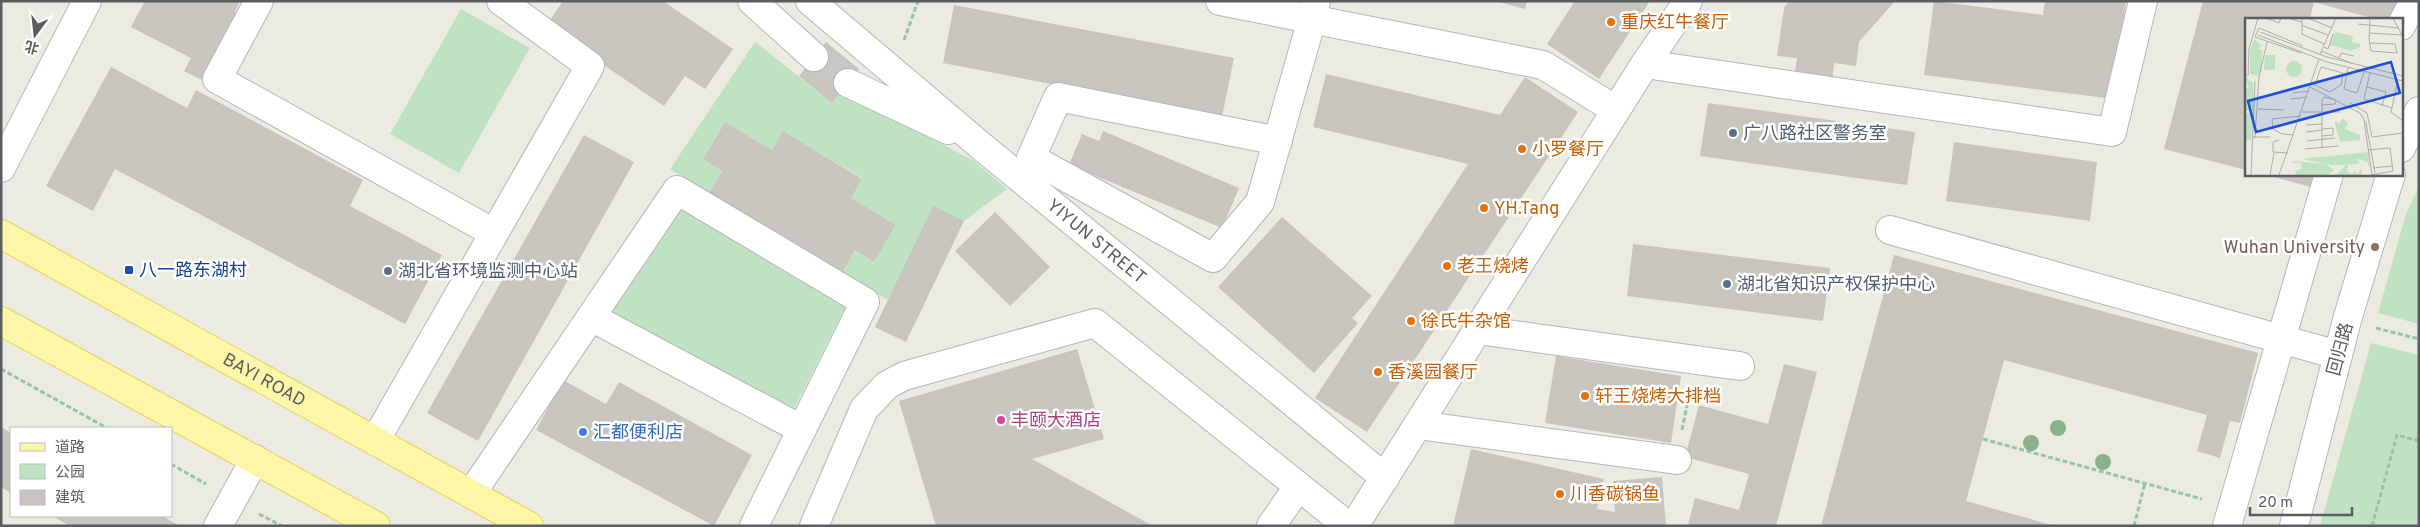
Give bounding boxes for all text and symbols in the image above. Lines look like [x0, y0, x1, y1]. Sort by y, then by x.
north arrow [10, 10, 60, 60]
place label: 重庆红牛餐厅 [1621, 12, 1729, 35]
marker: 重庆红牛餐厅 [1605, 16, 1617, 28]
inset map [2245, 18, 2402, 175]
text: 北 [23, 36, 41, 56]
place label: 广八路社区警务室 [1743, 123, 1887, 146]
marker: 广八路社区警务室 [1727, 127, 1739, 139]
place label: 小罗餐厅 [1532, 139, 1604, 162]
marker: 小罗餐厅 [1516, 143, 1528, 155]
street label: YIYUN STREET [1041, 195, 1150, 290]
place label: YH.Tang [1494, 198, 1560, 221]
marker: YH.Tang [1478, 202, 1490, 214]
place label: Wuhan University [2224, 237, 2365, 260]
marker: Wuhan University [2369, 241, 2381, 253]
place label: 老王烧烤 [1457, 256, 1529, 279]
place label: 八一路东湖村 [139, 260, 247, 283]
marker: 老王烧烤 [1441, 260, 1453, 272]
place label: 湖北省环境监测中心站 [398, 261, 578, 284]
marker: 八一路东湖村 [123, 264, 135, 276]
marker: 湖北省环境监测中心站 [382, 265, 394, 277]
place label: 湖北省知识产权保护中心 [1737, 274, 1935, 297]
marker: 湖北省知识产权保护中心 [1721, 278, 1733, 290]
place label: 徐氏牛杂馆 [1421, 311, 1511, 334]
marker: 徐氏牛杂馆 [1405, 315, 1417, 327]
street label: 回归路 [2323, 320, 2360, 378]
street label: BAYI ROAD [218, 349, 309, 413]
place label: 香溪园餐厅 [1388, 362, 1478, 385]
marker: 香溪园餐厅 [1372, 366, 1384, 378]
place label: 轩王烧烤大排档 [1595, 386, 1721, 409]
marker: 轩王烧烤大排档 [1579, 390, 1591, 402]
place label: 丰颐大酒店 [1011, 410, 1101, 433]
marker: 丰颐大酒店 [995, 414, 1007, 426]
place label: 汇都便利店 [593, 422, 683, 445]
marker: 汇都便利店 [577, 426, 589, 438]
legend [10, 427, 172, 517]
text: 道路 [55, 439, 85, 458]
text: 公园 [55, 464, 85, 483]
place label: 川香碳锅鱼 [1570, 484, 1660, 507]
scale bar [2250, 484, 2352, 516]
marker: 川香碳锅鱼 [1554, 488, 1566, 500]
text: 建筑 [55, 489, 85, 508]
text: 20 m [2258, 494, 2293, 513]

